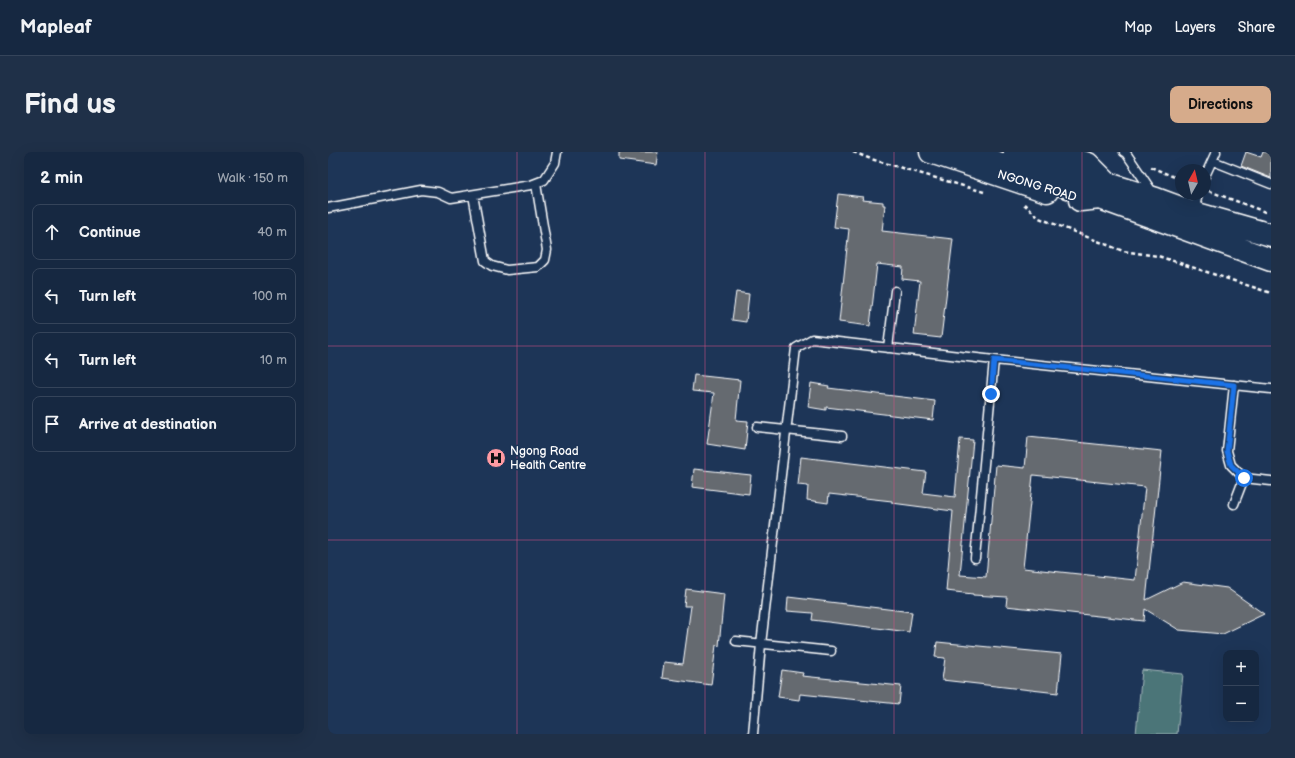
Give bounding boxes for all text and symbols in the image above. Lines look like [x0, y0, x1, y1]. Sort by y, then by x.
text: Mapleaf [20, 16, 92, 39]
text: Map [1124, 19, 1152, 36]
text: Layers [1174, 19, 1216, 36]
text: Share [1238, 19, 1275, 36]
button: Directions [1170, 86, 1271, 123]
text: Find us [24, 88, 116, 121]
north arrow [1175, 164, 1211, 200]
street label: NGONG ROAD [996, 167, 1079, 205]
text: 2 min [40, 168, 83, 188]
text: Walk · 150 m [217, 170, 288, 186]
icon: ahead [41, 221, 63, 243]
text: Continue [79, 223, 141, 242]
text: 40 m [257, 224, 287, 240]
icon: left [41, 285, 63, 307]
text: Turn left [79, 287, 136, 306]
text: 100 m [252, 288, 287, 304]
icon: left [41, 349, 63, 371]
text: Turn left [79, 351, 136, 370]
text: 10 m [260, 352, 287, 368]
route end [982, 385, 1000, 403]
icon: arrive [41, 413, 63, 435]
text: Arrive at destination [79, 415, 217, 434]
place label: Ngong Road Health Centre [510, 444, 586, 473]
hospital icon: Ngong Road Health Centre [485, 447, 507, 469]
route start [1235, 469, 1253, 487]
map controls [1223, 650, 1259, 722]
button: + [1223, 650, 1259, 686]
button: − [1223, 686, 1259, 722]

